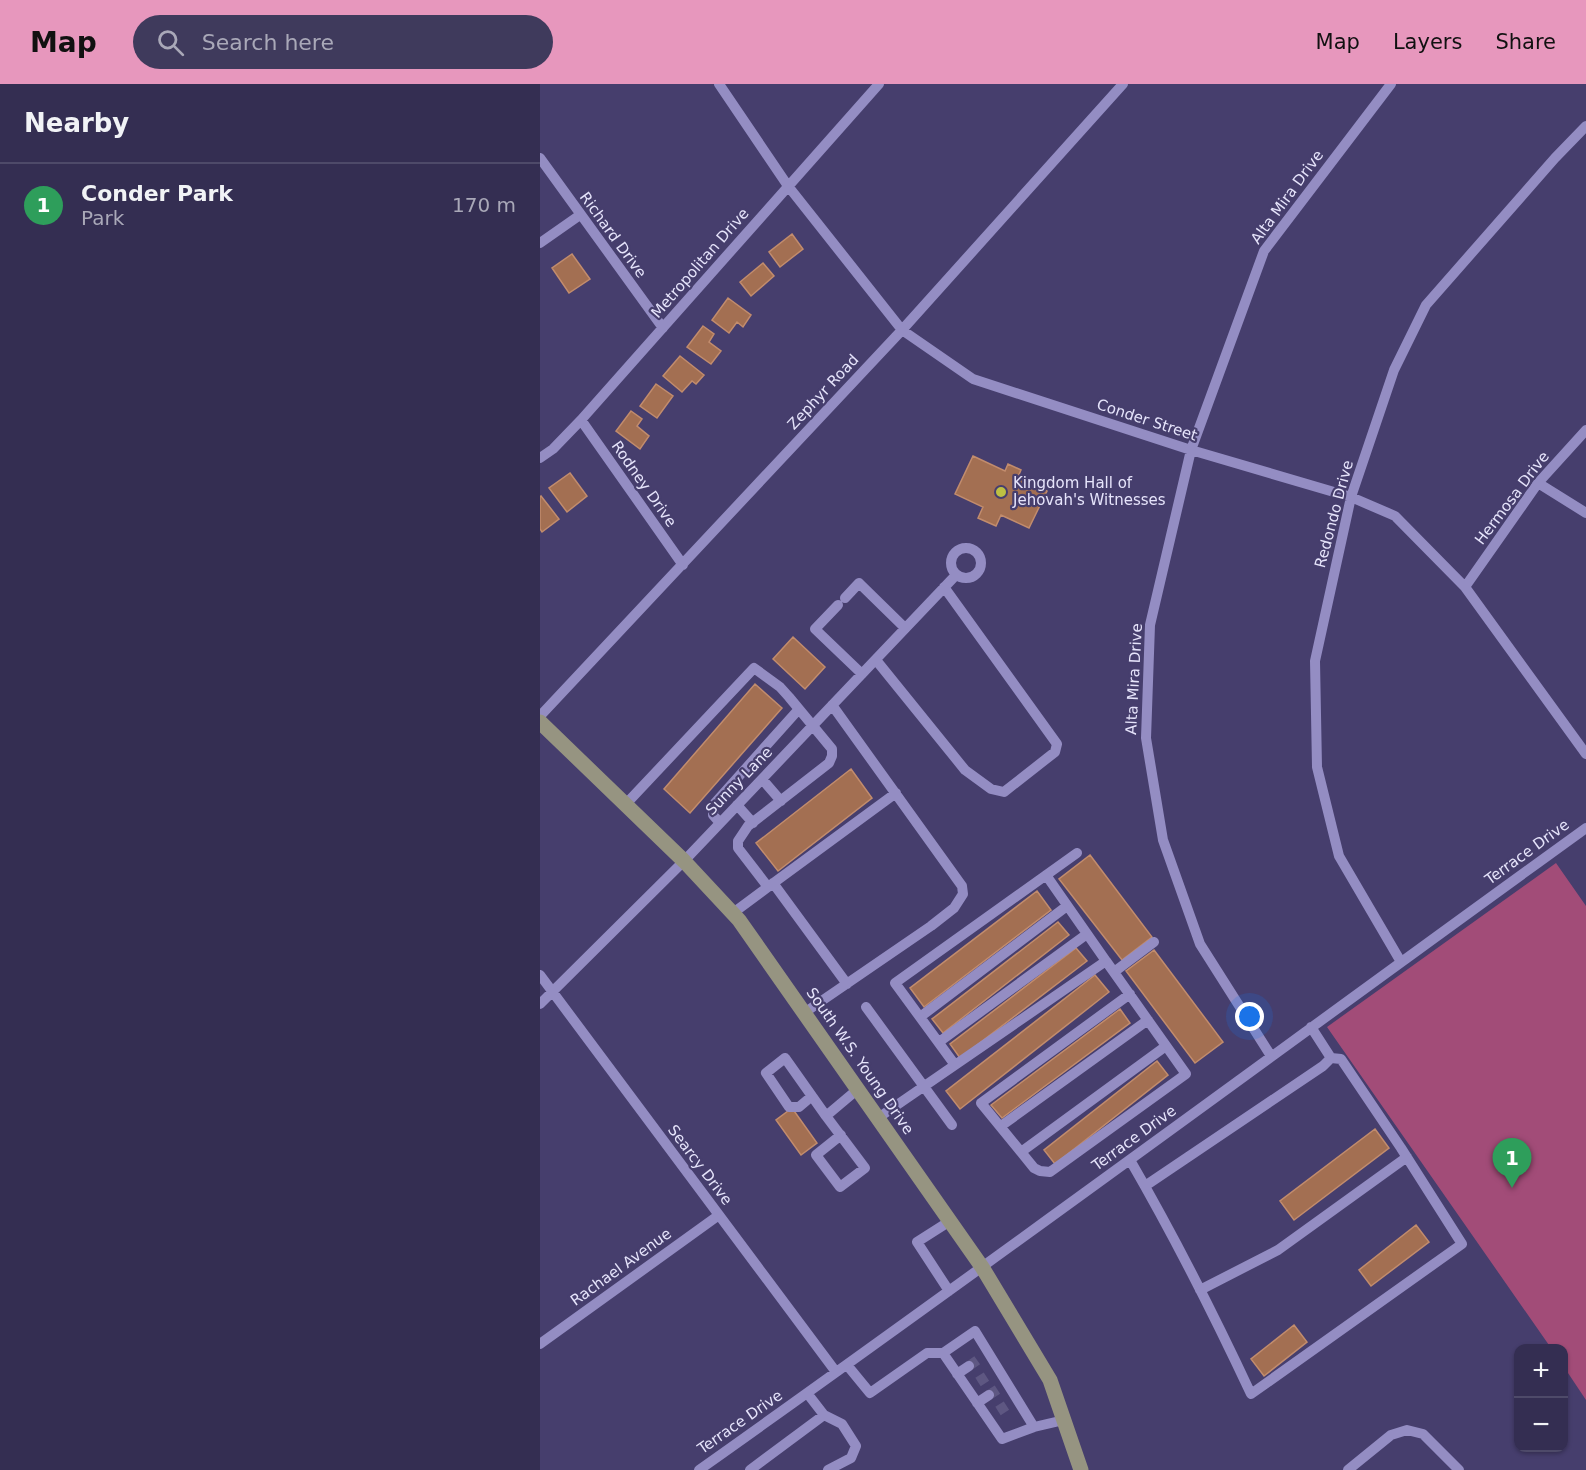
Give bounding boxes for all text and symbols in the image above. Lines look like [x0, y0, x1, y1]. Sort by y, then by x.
search box [133, 15, 553, 69]
text: Map [30, 26, 97, 59]
icon: search [154, 26, 187, 59]
text: Search here [202, 30, 334, 55]
text: Map [1316, 30, 1360, 54]
text: Layers [1393, 30, 1462, 54]
text: Share [1495, 30, 1556, 54]
text: Nearby [24, 108, 129, 138]
street label: Alta Mira Drive [1247, 147, 1327, 247]
text: Conder Park [81, 181, 233, 206]
street label: Richard Drive [576, 189, 650, 281]
text: 1 [37, 193, 50, 217]
text: 170 m [452, 193, 516, 217]
street label: Metropolitan Drive [647, 204, 753, 322]
text: Park [81, 206, 124, 230]
street label: Zephyr Road [784, 351, 862, 433]
street label: Conder Street [1095, 395, 1200, 445]
street label: Rodney Drive [608, 438, 680, 530]
street label: Hermosa Drive [1471, 448, 1553, 548]
street label: Redondo Drive [1311, 458, 1357, 570]
place label: Kingdom Hall of Jehovah's Witnesses [1012, 474, 1166, 509]
marker: Kingdom Hall of Jehovah's Witnesses [994, 485, 1008, 499]
street label: Alta Mira Drive [1122, 623, 1146, 735]
street label: Sunny Lane [702, 743, 776, 819]
street label: Terrace Drive [1481, 816, 1572, 889]
street label: South W.S. Young Drive [802, 984, 918, 1138]
your location [1235, 1002, 1264, 1031]
street label: Terrace Drive [1088, 1102, 1179, 1175]
street label: Searcy Drive [664, 1121, 736, 1209]
pin: 1 [1492, 1138, 1532, 1188]
street label: Rachael Avenue [567, 1224, 675, 1310]
map controls [1514, 1344, 1568, 1452]
button: + [1514, 1344, 1568, 1398]
street label: Terrace Drive [693, 1386, 786, 1458]
button: − [1514, 1398, 1568, 1452]

